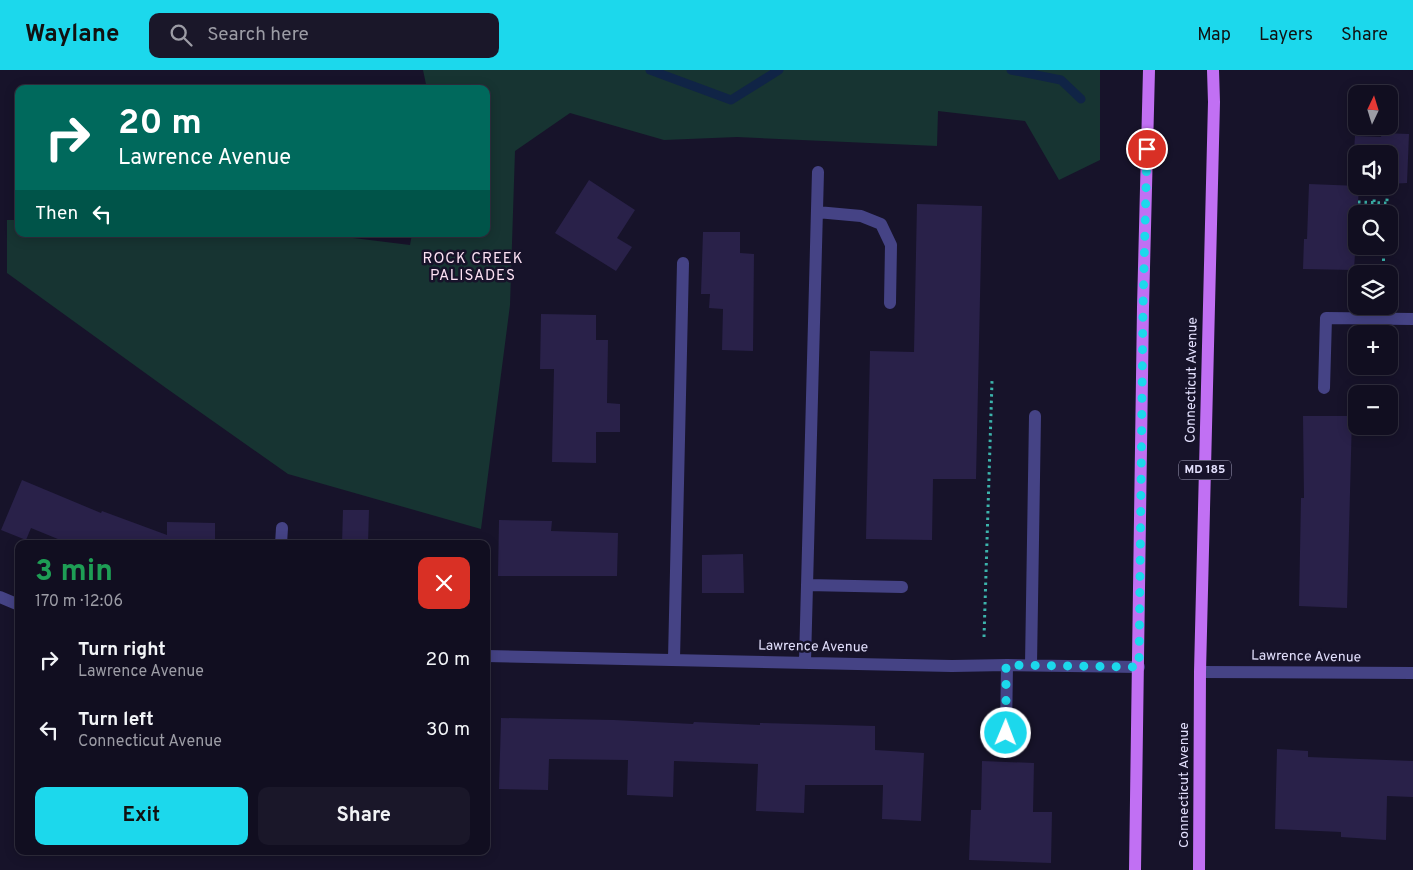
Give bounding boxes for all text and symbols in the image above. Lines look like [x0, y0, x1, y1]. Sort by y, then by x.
search box [149, 13, 499, 58]
text: Waylane [25, 20, 119, 50]
icon: search [167, 21, 195, 49]
text: Search here [207, 23, 309, 47]
text: Map [1197, 24, 1231, 47]
text: Layers [1259, 24, 1313, 47]
text: Share [1341, 24, 1388, 47]
north arrow [1348, 85, 1398, 135]
map controls [1348, 85, 1398, 435]
text: 20 m [118, 102, 202, 146]
icon: right [35, 105, 100, 170]
pin [1126, 128, 1168, 170]
icon: arrive [1133, 135, 1161, 163]
text: Lawrence Avenue [118, 145, 291, 172]
button: sound [1348, 145, 1398, 195]
icon: left [88, 200, 116, 228]
text: Then [35, 202, 78, 226]
button: search [1348, 205, 1398, 255]
district label: ROCK CREEK PALISADES [422, 250, 524, 286]
button: layers [1348, 265, 1398, 315]
street label: Connecticut Avenue [1182, 317, 1202, 443]
button: + [1348, 325, 1398, 375]
button: − [1348, 385, 1398, 435]
road number: MD 185 [1179, 460, 1231, 480]
text: 3 min [35, 554, 113, 591]
button: close [418, 557, 470, 609]
text: 170 m · 12:06 [35, 592, 123, 612]
text: Turn right [78, 638, 166, 662]
street label: Lawrence Avenue [758, 638, 868, 656]
icon: right [35, 646, 63, 674]
text: 20 m [426, 648, 470, 672]
street label: Lawrence Avenue [1251, 648, 1361, 666]
text: Lawrence Avenue [78, 662, 204, 682]
position arrow [979, 706, 1031, 758]
text: Turn left [78, 708, 154, 732]
icon: left [35, 716, 63, 744]
text: 30 m [426, 718, 470, 742]
street label: Connecticut Avenue [1176, 722, 1193, 848]
text: Connecticut Avenue [78, 732, 222, 752]
button: Exit [35, 787, 248, 845]
button: Share [258, 787, 470, 845]

